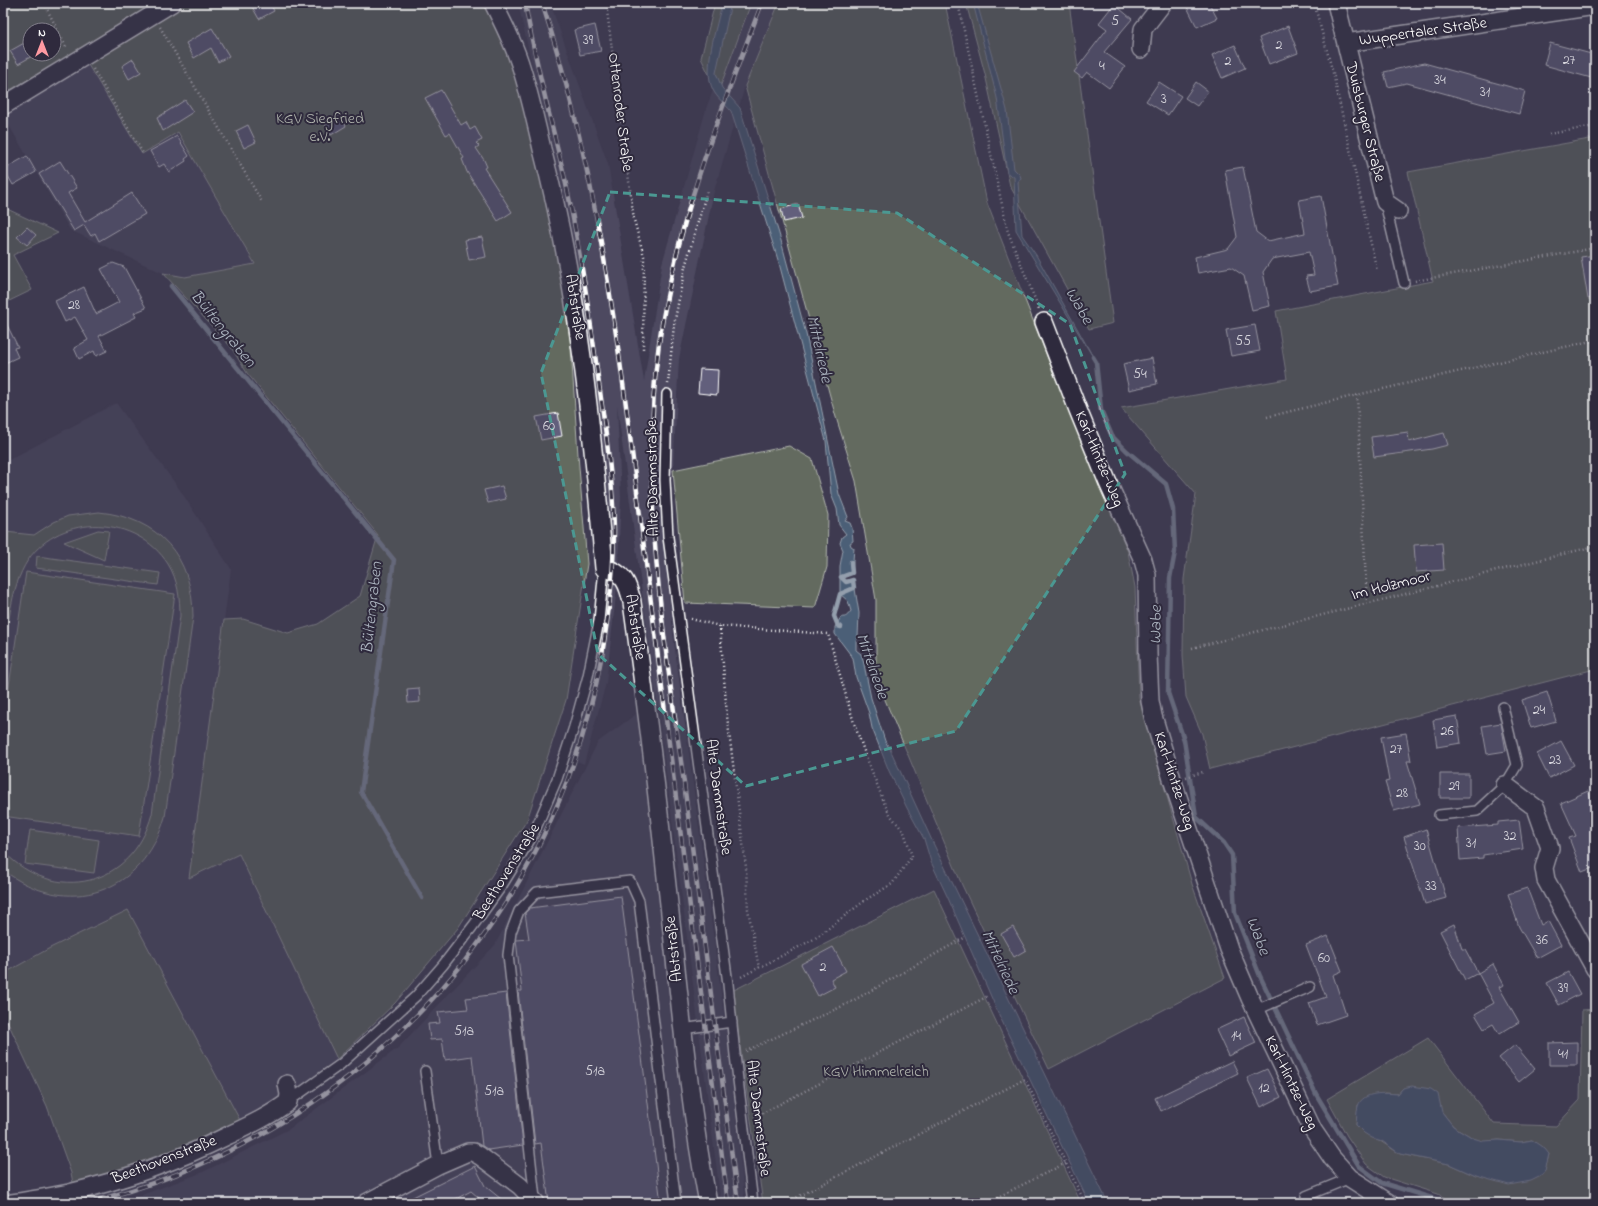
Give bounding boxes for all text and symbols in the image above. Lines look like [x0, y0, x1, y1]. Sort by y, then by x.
house number: 5 [1111, 11, 1119, 32]
street label: Wuppertaler Straße [1358, 11, 1489, 53]
north arrow [22, 22, 62, 62]
text: N [38, 25, 46, 41]
house number: 39 [583, 30, 594, 51]
house number: 2 [1276, 35, 1283, 56]
house number: 27 [1563, 50, 1576, 71]
street label: Ottenroder Straße [601, 51, 639, 174]
house number: 2 [1225, 51, 1232, 72]
house number: 4 [1099, 56, 1105, 77]
street label: Duisburger Straße [1338, 59, 1392, 185]
house number: 34 [1434, 70, 1446, 91]
house number: 31 [1480, 82, 1491, 103]
house number: 3 [1161, 89, 1167, 110]
park label: KGV Siegfried e.V. [276, 107, 364, 149]
street label: Abtstraße [558, 272, 592, 342]
water label: Wabe [1058, 283, 1100, 330]
water label: Bültengraben [183, 285, 262, 374]
house number: 28 [68, 295, 80, 316]
water label: Mittelriede [799, 313, 839, 386]
house number: 55 [1235, 331, 1251, 352]
house number: 54 [1133, 364, 1147, 385]
street label: Karl-Hintze-Weg [1068, 407, 1130, 511]
house number: 60 [543, 416, 555, 437]
street label: Alte Dammstraße [640, 418, 666, 537]
water label: Bültengraben [355, 560, 390, 656]
street label: Im Holzmoor [1349, 565, 1433, 607]
street label: Abtstraße [618, 592, 652, 662]
water label: Wabe [1143, 604, 1169, 645]
water label: Mittelriede [849, 630, 895, 704]
house number: 24 [1533, 700, 1546, 721]
house number: 26 [1440, 721, 1454, 742]
street label: Karl-Hintze-Weg [1147, 729, 1201, 833]
street label: Alte Dammstraße [698, 737, 738, 857]
house number: 27 [1390, 739, 1403, 760]
house number: 23 [1549, 750, 1562, 771]
house number: 29 [1448, 776, 1460, 797]
house number: 28 [1396, 783, 1408, 804]
street label: Beethovenstraße [467, 818, 547, 926]
house number: 32 [1504, 826, 1516, 847]
house number: 31 [1466, 833, 1477, 854]
house number: 30 [1414, 836, 1426, 857]
house number: 33 [1425, 876, 1437, 897]
water label: Wabe [1239, 913, 1277, 960]
street label: Abtstraße [659, 914, 689, 983]
water label: Mittelriede [974, 926, 1026, 1000]
house number: 36 [1536, 930, 1548, 951]
house number: 60 [1318, 948, 1330, 969]
house number: 2 [820, 957, 827, 978]
house number: 39 [1558, 978, 1569, 999]
house number: 51a [454, 1021, 474, 1042]
house number: 14 [1231, 1026, 1241, 1047]
street label: Karl-Hintze-Weg [1258, 1032, 1324, 1134]
house number: 41 [1558, 1044, 1569, 1065]
street label: Alte Dammstraße [739, 1058, 777, 1178]
park label: KGV Himmelreich [823, 1060, 929, 1084]
house number: 51a [585, 1061, 605, 1082]
house number: 12 [1258, 1078, 1270, 1099]
house number: 51a [484, 1081, 504, 1102]
street label: Beethovenstraße [107, 1129, 221, 1191]

